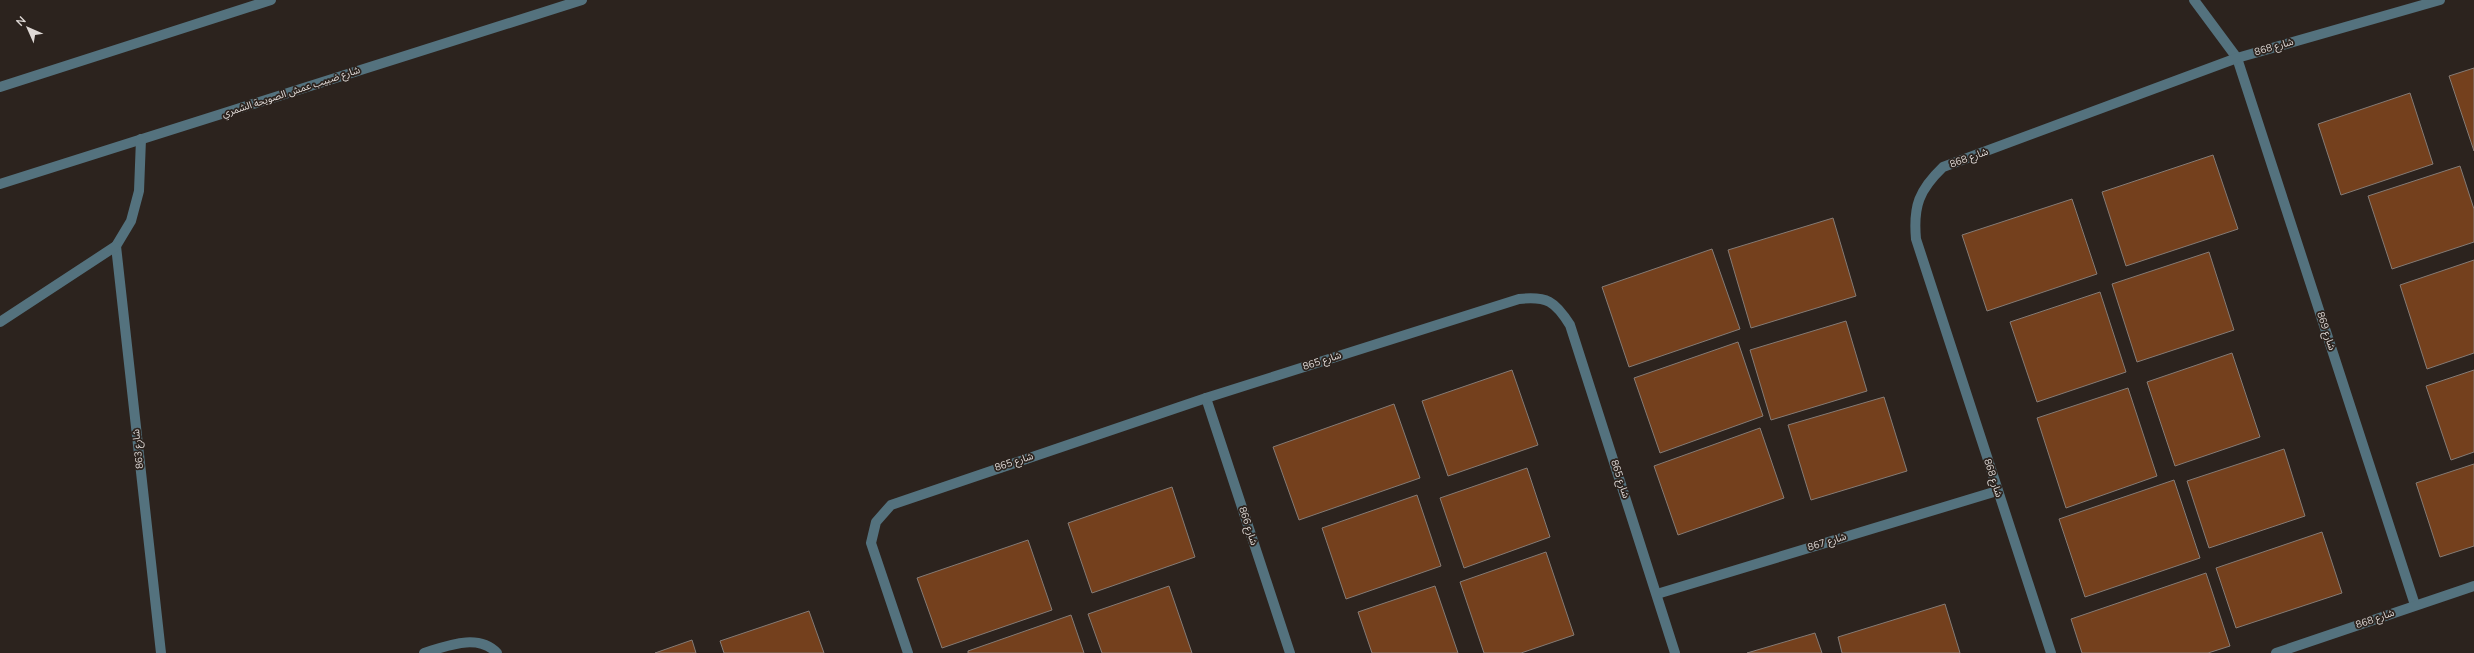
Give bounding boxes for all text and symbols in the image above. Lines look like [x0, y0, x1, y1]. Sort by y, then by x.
north arrow [8, 8, 48, 48]
text: N [13, 13, 29, 29]
street label: شارع 868 [2253, 35, 2295, 59]
street label: شارع ضبيب عمش الصويحة الشمري [220, 63, 362, 121]
street label: شارع 868 [1948, 145, 1990, 171]
street label: شارع 869 [2313, 310, 2339, 352]
street label: شارع 865 [1301, 348, 1343, 374]
street label: شارع 863 [129, 428, 147, 470]
street label: شارع 865 [993, 449, 1035, 475]
street label: شارع 868 [1980, 457, 2006, 499]
street label: شارع 865 [1607, 458, 1633, 500]
street label: شارع 866 [1235, 505, 1261, 547]
street label: شارع 867 [1806, 529, 1848, 555]
street label: شارع 868 [2354, 606, 2396, 632]

